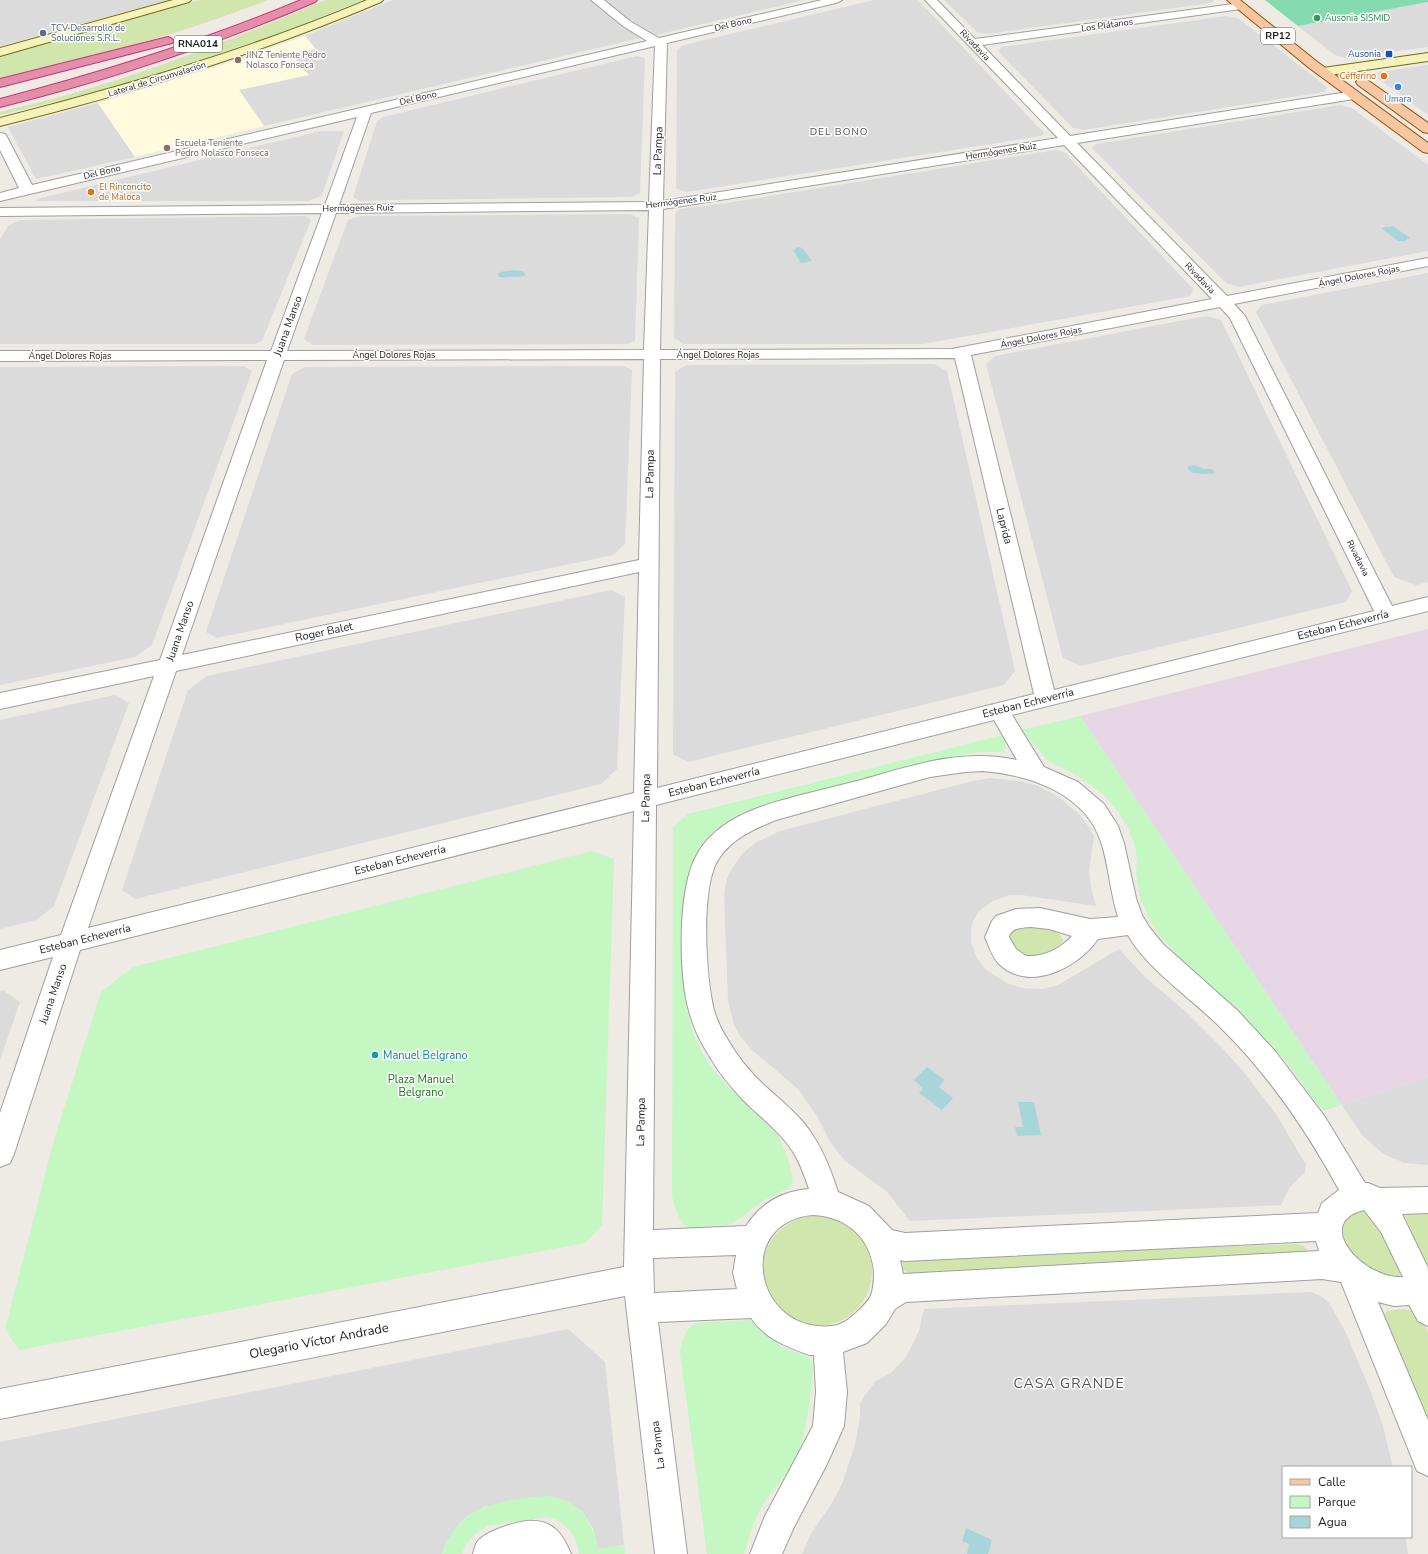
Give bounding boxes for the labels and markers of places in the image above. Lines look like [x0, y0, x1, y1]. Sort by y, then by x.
place label: Ausonia SISMID [1325, 12, 1391, 24]
marker: Ausonia SISMID [1312, 13, 1322, 23]
place label: TCV Desarrollo de Soluciones S.R.L. [51, 22, 125, 44]
marker: TCV Desarrollo de Soluciones S.R.L. [38, 28, 48, 38]
place label: Ausonia [1348, 48, 1381, 60]
place label: JINZ Teniente Pedro Nolasco Fonseca [245, 49, 326, 71]
marker: Ausonia [1384, 49, 1394, 59]
marker: JINZ Teniente Pedro Nolasco Fonseca [233, 55, 243, 65]
place label: Cefferino [1340, 70, 1376, 82]
marker: Cefferino [1379, 71, 1389, 81]
marker: Umara [1393, 82, 1403, 92]
place label: Umara [1385, 93, 1412, 105]
place label: Escuela Teniente Pedro Nolasco Fonseca [175, 137, 269, 159]
marker: Escuela Teniente Pedro Nolasco Fonseca [162, 143, 172, 153]
place label: El Rinconcito de Maloca [99, 181, 151, 203]
marker: El Rinconcito de Maloca [86, 187, 96, 197]
place label: Manuel Belgrano [383, 1048, 468, 1063]
marker: Manuel Belgrano [370, 1050, 380, 1060]

